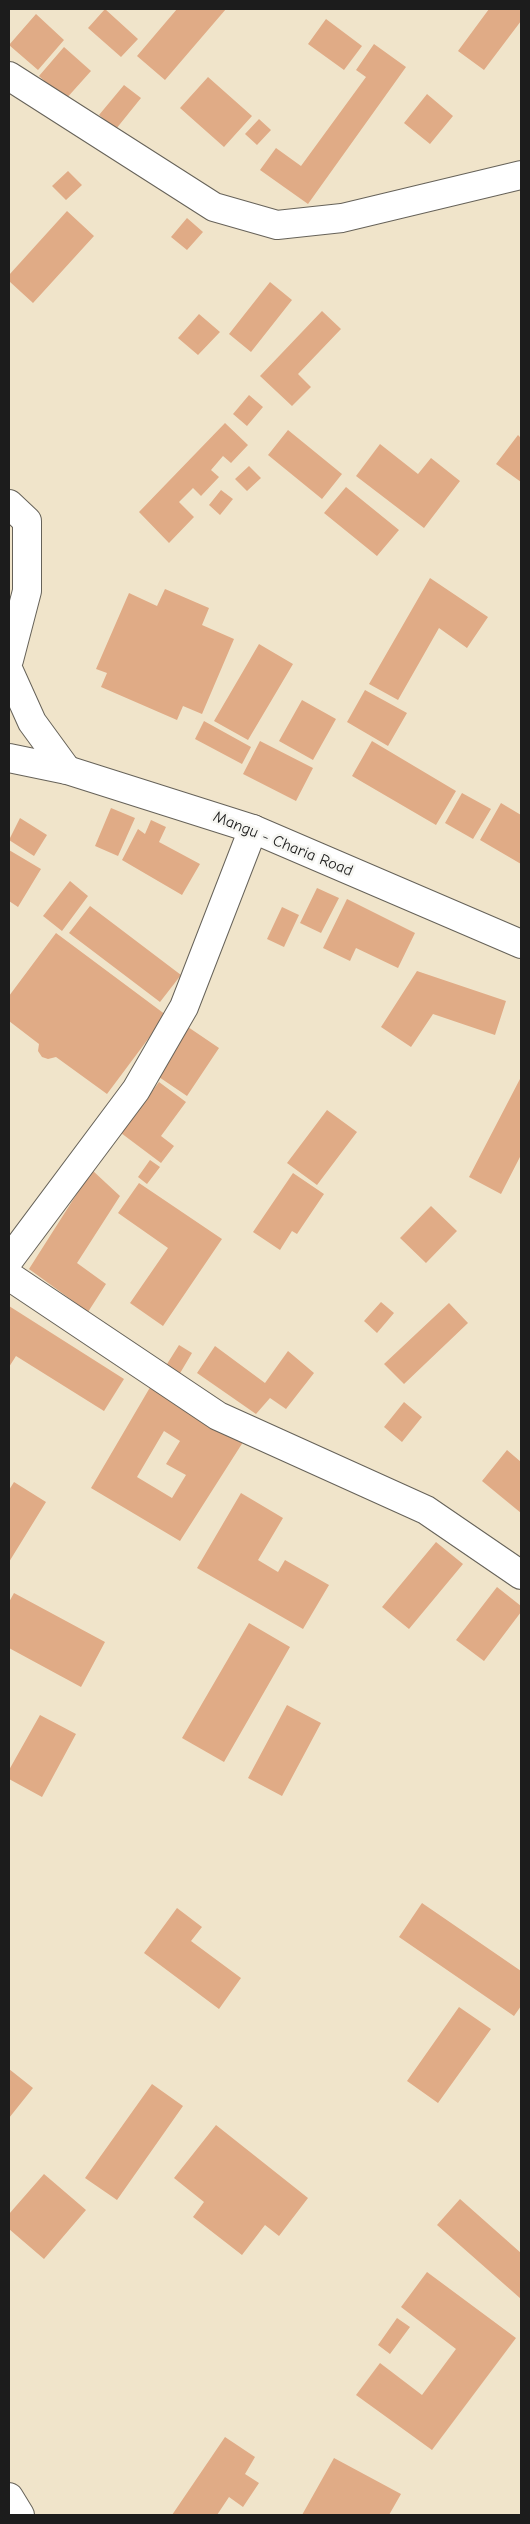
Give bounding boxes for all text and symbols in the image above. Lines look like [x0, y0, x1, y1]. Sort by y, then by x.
street label: Mangu - Charia Road [210, 807, 356, 881]

